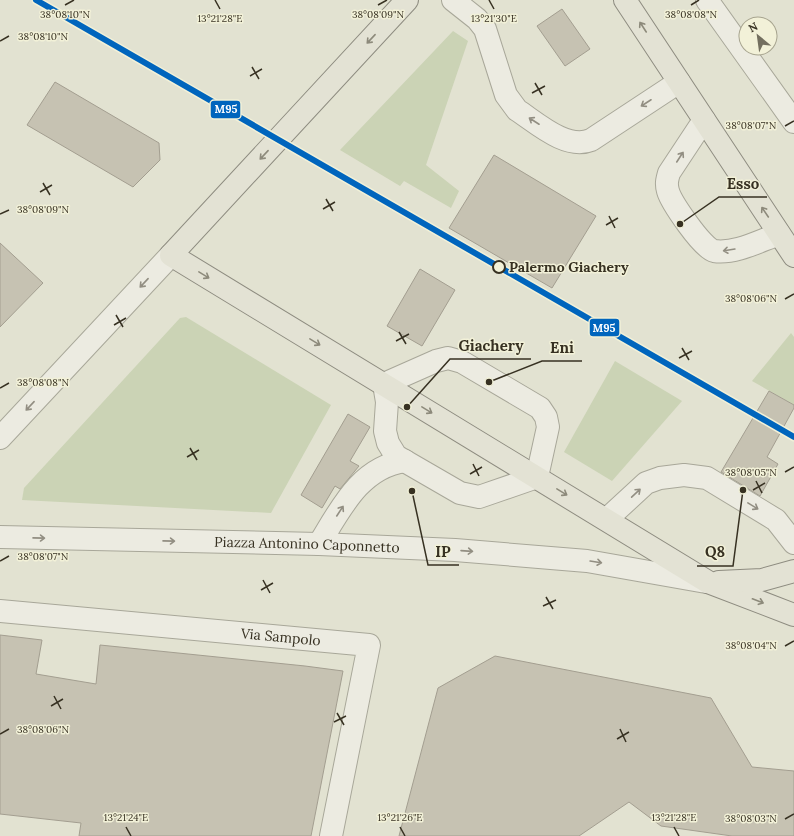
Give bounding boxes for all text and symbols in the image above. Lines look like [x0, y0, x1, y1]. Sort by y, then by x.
text: 38°08'10"N [40, 8, 90, 21]
text: 38°08'09"N [352, 8, 404, 21]
text: 38°08'08"N [665, 8, 717, 21]
text: 13°21'28"E [197, 12, 243, 25]
text: 13°21'30"E [471, 12, 517, 25]
north arrow [738, 16, 778, 56]
text: N [746, 19, 761, 35]
one-way arrow [638, 21, 646, 33]
text: 38°08'10"N [18, 30, 68, 43]
one-way arrow [366, 34, 376, 44]
one-way arrow [641, 99, 652, 107]
line badge: M95 [210, 100, 241, 119]
text: M95 [215, 102, 238, 116]
one-way arrow [528, 116, 540, 124]
text: 38°08'07"N [726, 119, 777, 132]
one-way arrow [259, 150, 268, 160]
one-way arrow [676, 151, 684, 162]
callout: Esso [719, 170, 767, 197]
text: Esso [727, 174, 760, 193]
text: 38°08'09"N [17, 203, 69, 216]
one-way arrow [760, 206, 768, 218]
one-way arrow [723, 246, 736, 254]
place label: Palermo Giachery [509, 258, 629, 276]
marker: Palermo Giachery [492, 260, 506, 274]
one-way arrow [198, 271, 210, 279]
one-way arrow [140, 278, 149, 288]
text: 38°08'06"N [725, 292, 777, 305]
line badge: M95 [589, 318, 620, 337]
text: M95 [593, 321, 616, 335]
callout: Giachery [450, 332, 531, 359]
callout: Eni [542, 334, 582, 361]
text: Giachery [459, 336, 524, 355]
text: Eni [550, 338, 574, 357]
one-way arrow [309, 339, 321, 347]
text: 38°08'08"N [17, 376, 69, 389]
one-way arrow [26, 400, 35, 411]
one-way arrow [421, 406, 433, 414]
text: 38°08'05"N [725, 466, 777, 479]
one-way arrow [556, 487, 567, 496]
one-way arrow [631, 488, 641, 498]
one-way arrow [747, 503, 759, 511]
one-way arrow [336, 506, 344, 517]
street label: Piazza Antonino Caponnetto [214, 533, 400, 557]
one-way arrow [32, 534, 45, 541]
one-way arrow [162, 537, 175, 545]
callout: IP [428, 538, 459, 565]
callout: Q8 [697, 539, 733, 566]
text: IP [435, 542, 451, 561]
text: Q8 [705, 542, 725, 561]
one-way arrow [460, 547, 473, 554]
text: 38°08'07"N [18, 550, 69, 563]
one-way arrow [589, 558, 602, 566]
one-way arrow [751, 597, 763, 605]
street label: Via Sampolo [239, 624, 322, 650]
text: 38°08'04"N [725, 639, 777, 652]
text: 38°08'06"N [17, 723, 69, 736]
text: 13°21'24"E [104, 811, 148, 824]
text: 13°21'26"E [377, 811, 423, 824]
text: 13°21'28"E [651, 811, 697, 824]
text: 38°08'03"N [725, 812, 777, 825]

